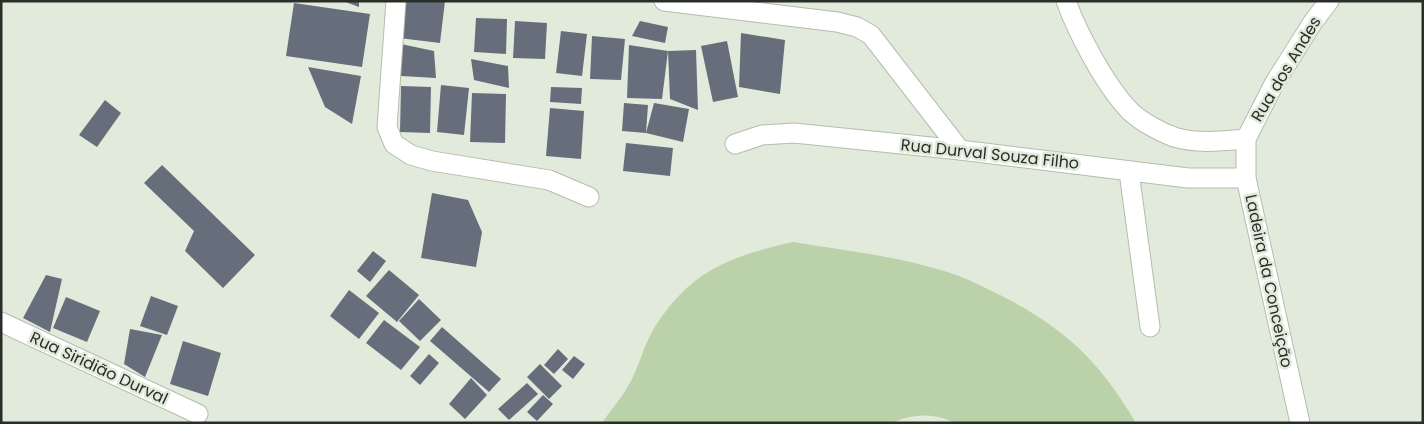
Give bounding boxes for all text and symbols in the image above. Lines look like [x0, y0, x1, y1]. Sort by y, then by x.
street label: Rua dos Andes [1246, 12, 1326, 126]
street label: Rua Durval Souza Filho [900, 133, 1080, 175]
street label: Ladeira da Conceição [1239, 192, 1299, 370]
street label: Rua Siridião Durval [26, 326, 172, 410]

